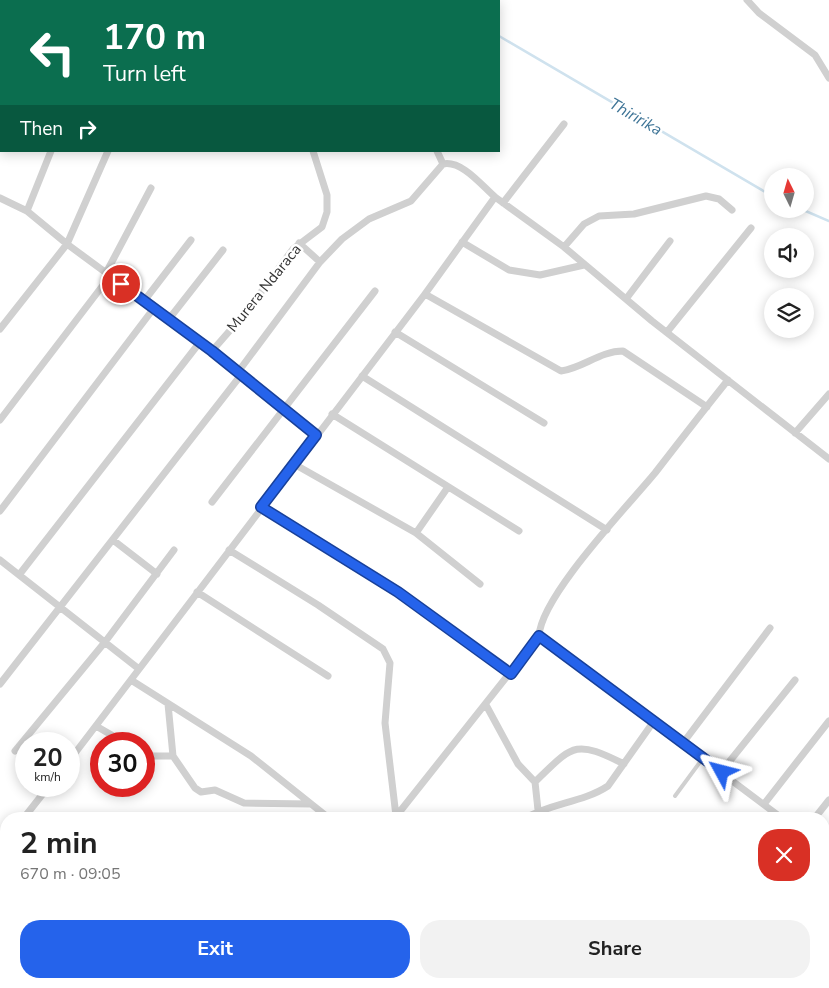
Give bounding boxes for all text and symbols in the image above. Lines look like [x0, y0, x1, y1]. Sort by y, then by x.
text: 170 m [103, 14, 206, 61]
icon: left [20, 20, 85, 85]
text: Turn left [103, 59, 186, 89]
water label: Thiririka [605, 93, 666, 141]
icon: right [73, 115, 101, 143]
text: Then [20, 116, 63, 142]
north arrow [764, 168, 814, 218]
map controls [764, 168, 814, 338]
button: sound [764, 228, 814, 278]
street label: Murera Ndaraca [222, 240, 306, 336]
pin [100, 263, 142, 305]
icon: arrive [107, 270, 135, 298]
button: layers [764, 288, 814, 338]
speed limit sign: 30 [90, 732, 155, 797]
text: 20 [32, 741, 63, 775]
position arrow [695, 745, 747, 797]
text: km/h [34, 769, 61, 785]
text: 2 min [20, 823, 98, 864]
button: close [758, 829, 810, 881]
text: 670 m · 09:05 [20, 863, 121, 885]
button: Exit [20, 920, 410, 978]
button: Share [420, 920, 810, 978]

